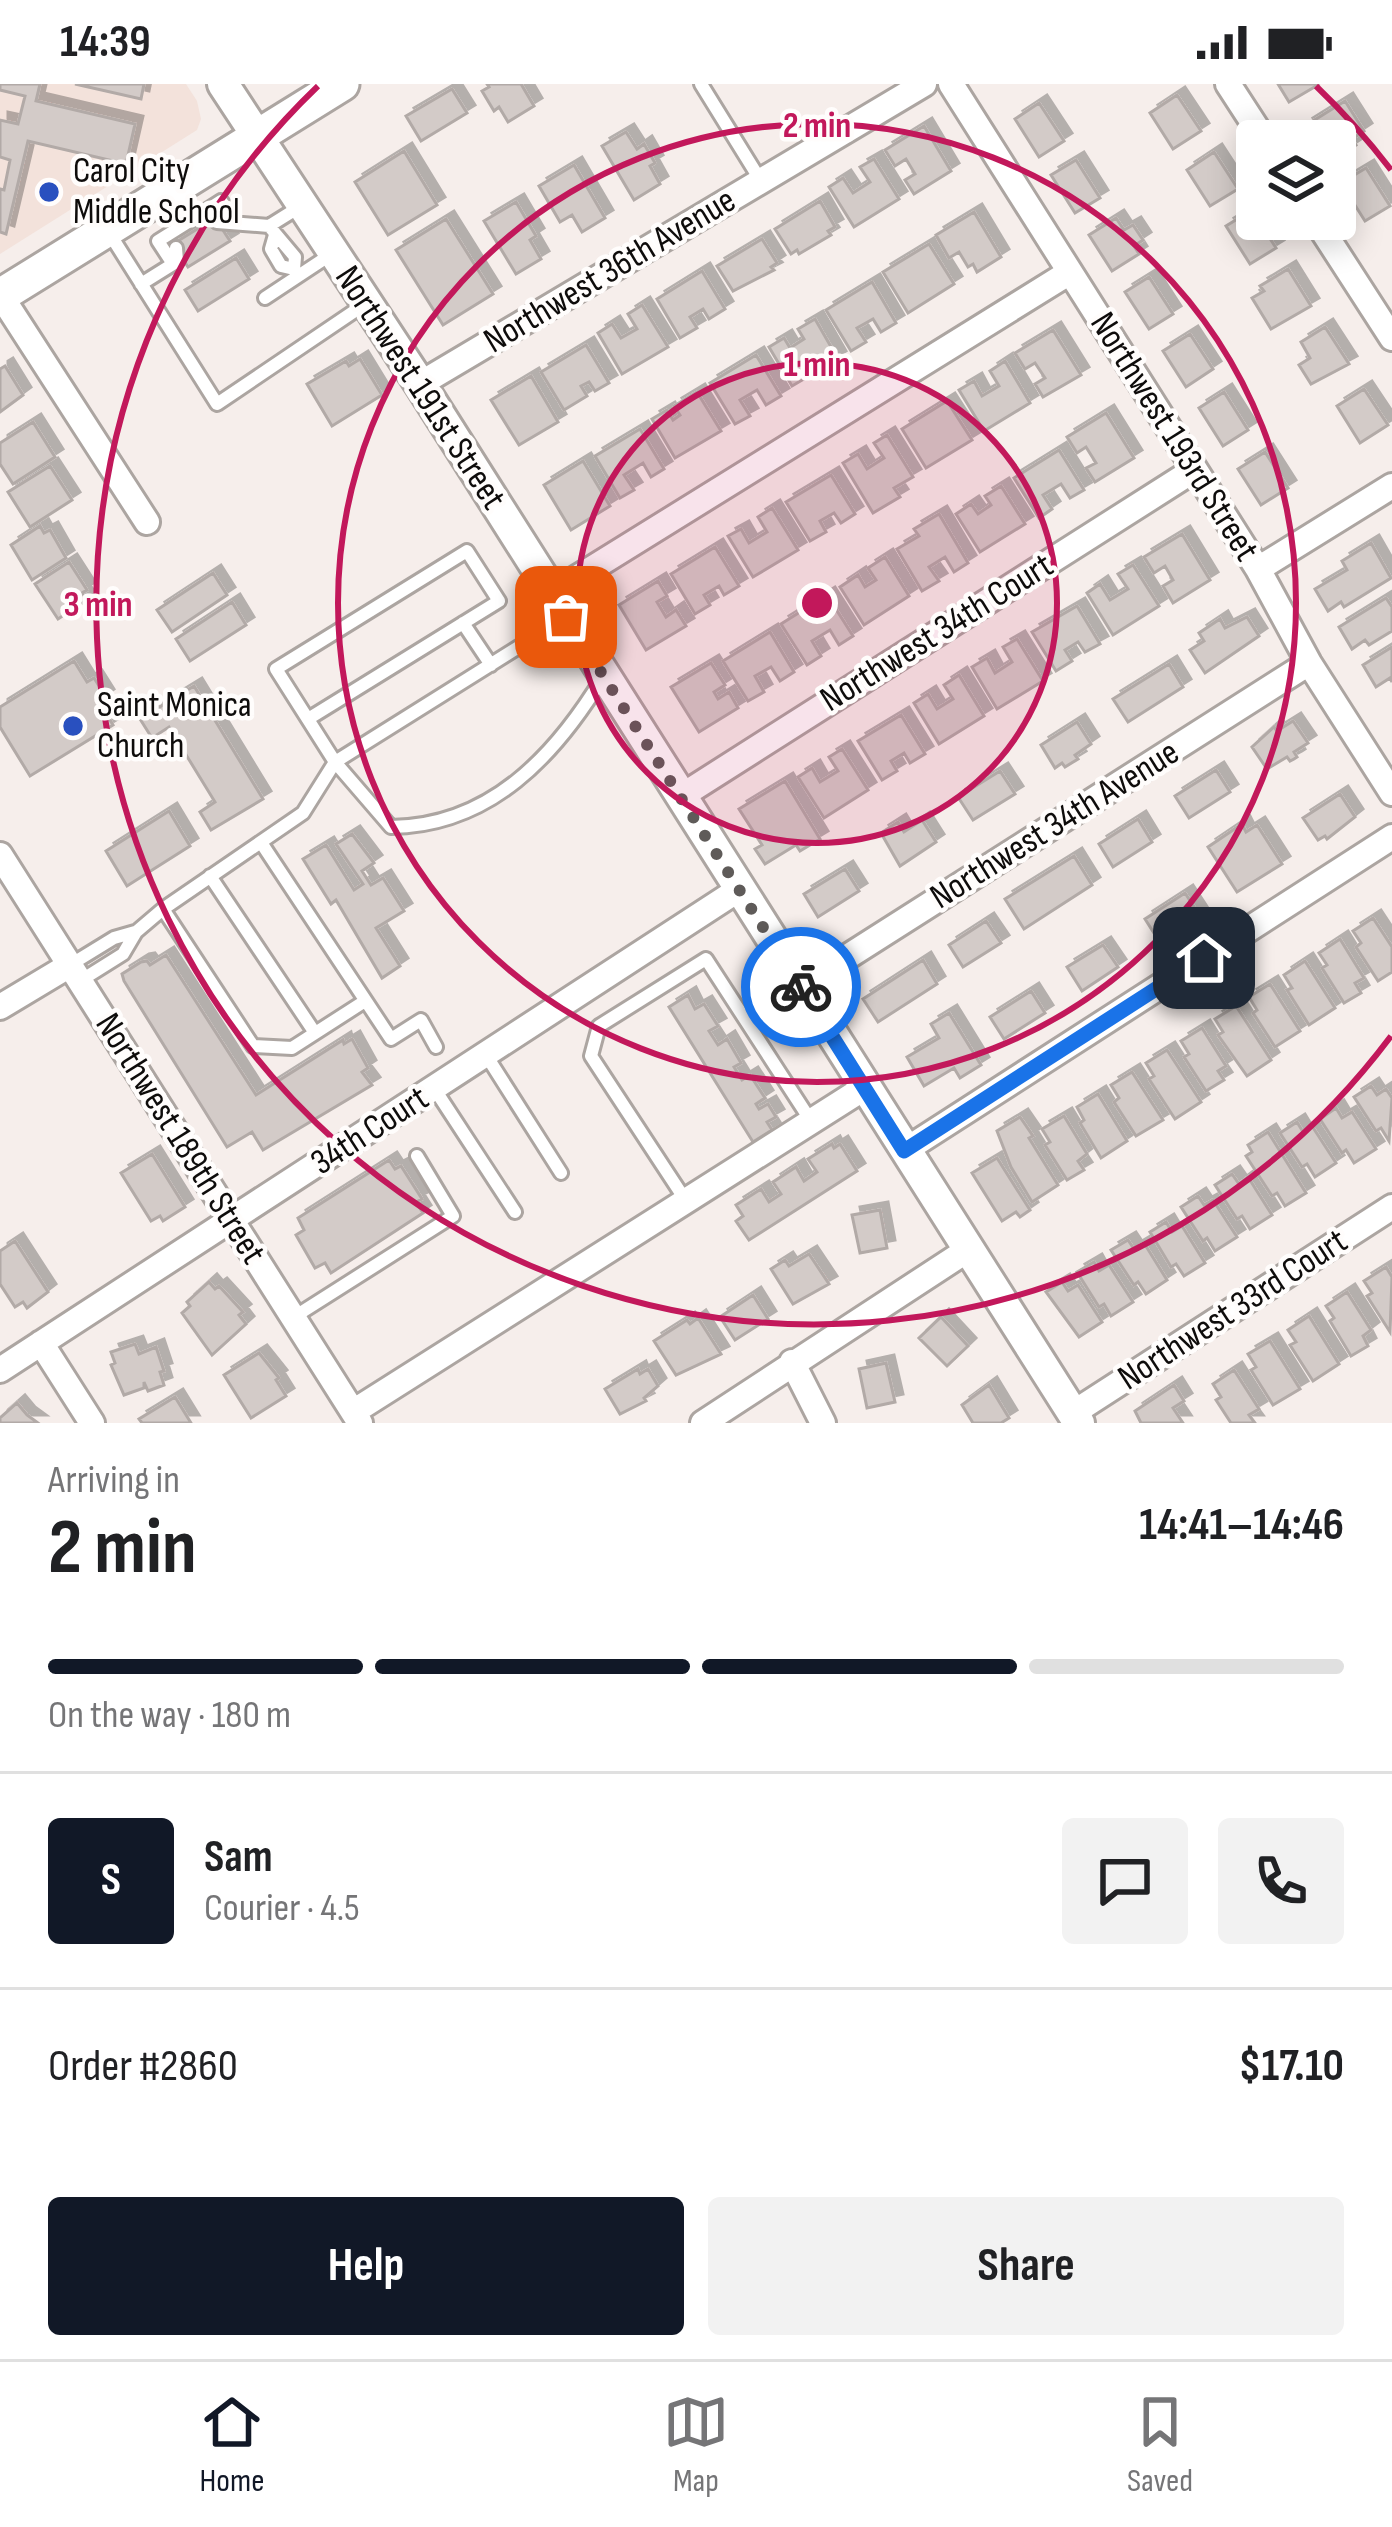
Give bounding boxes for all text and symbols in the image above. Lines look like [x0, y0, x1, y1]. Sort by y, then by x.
text: 14:39 [60, 15, 150, 70]
text: 2 min [783, 105, 851, 148]
map controls [1236, 120, 1356, 240]
button: layers [1236, 120, 1356, 240]
place label: Carol City Middle School [73, 150, 240, 234]
marker: Carol City Middle School [36, 179, 62, 205]
street label: Northwest 36th Avenue [477, 179, 743, 363]
street label: Northwest 191st Street [325, 258, 515, 518]
street label: Northwest 193rd Street [1080, 305, 1268, 569]
text: 1 min [784, 344, 850, 387]
street label: Northwest 34th Court [813, 544, 1061, 722]
pin [515, 566, 617, 668]
centre of rings [796, 582, 838, 624]
text: 3 min [64, 584, 132, 627]
icon: bag [533, 584, 599, 650]
place label: Saint Monica Church [97, 684, 252, 768]
marker: Saint Monica Church [60, 713, 86, 739]
street label: Northwest 34th Avenue [923, 731, 1187, 919]
pin [1153, 907, 1255, 1009]
icon: home [1171, 925, 1237, 991]
courier [741, 927, 861, 1047]
icon: bike [768, 954, 834, 1020]
street label: Northwest 189th Street [86, 1006, 274, 1272]
street label: 34th Court [303, 1077, 437, 1185]
street label: Northwest 33rd Court [1111, 1220, 1355, 1400]
text: Arriving in [48, 1457, 180, 1504]
text: 14:41–14:46 [1139, 1498, 1344, 1553]
text: 2 min [48, 1502, 197, 1595]
text: On the way · 180 m [48, 1692, 291, 1739]
button: chat [1062, 1818, 1188, 1944]
button: phone [1218, 1818, 1344, 1944]
text: Sam [204, 1830, 273, 1885]
text: S [101, 1853, 121, 1908]
text: Courier · 4.5 [204, 1885, 360, 1932]
text: Order #2860 [48, 2039, 238, 2094]
text: $17.10 [1239, 2039, 1344, 2094]
button: Help [48, 2197, 684, 2335]
button: Share [708, 2197, 1344, 2335]
tab: Home [199, 2389, 265, 2501]
tab: Map [663, 2389, 729, 2501]
tab: Saved [1127, 2389, 1193, 2501]

